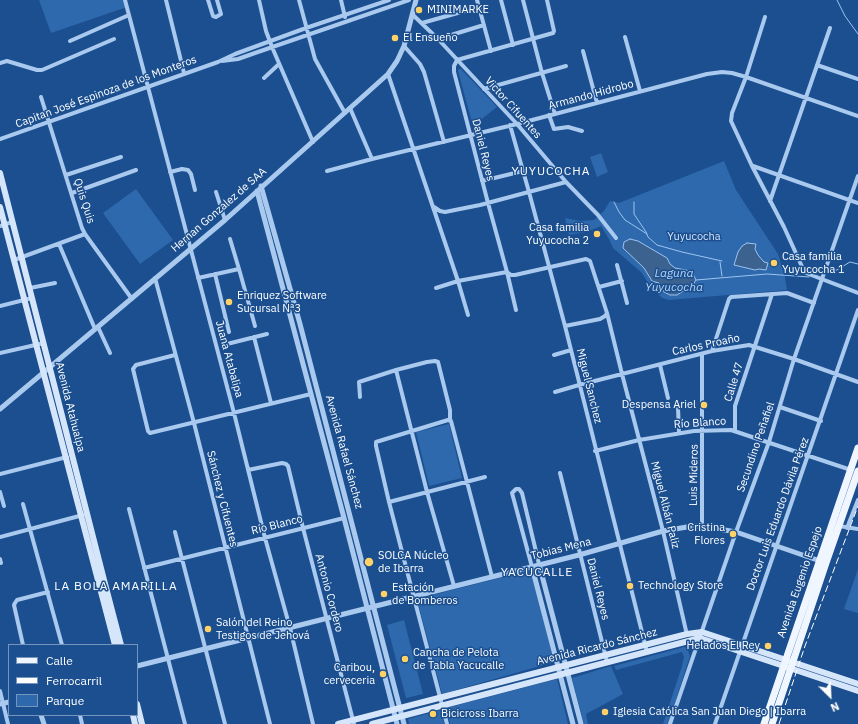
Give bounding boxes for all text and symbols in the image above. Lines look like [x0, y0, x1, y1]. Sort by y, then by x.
place label: MINIMARKE [427, 3, 489, 17]
marker: MINIMARKE [414, 5, 424, 15]
place label: El Ensueño [403, 31, 458, 45]
marker: El Ensueño [390, 33, 400, 43]
street label: Capitan José Espinoza de los Monteros [14, 53, 198, 131]
street label: Victor Cifuentes [482, 74, 544, 142]
street label: Armando Hidrobo [547, 77, 635, 113]
street label: Daniel Reyes [469, 118, 497, 182]
street label: Hernan Gonzalez de SAA [169, 165, 269, 255]
district label: YUYUCOCHA [512, 165, 590, 179]
street label: Quis Quis [70, 177, 98, 225]
place label: Casa familia Yuyucocha 2 [526, 221, 589, 247]
marker: Casa familia Yuyucocha 2 [592, 229, 602, 239]
park label: Yuyucocha [667, 230, 721, 244]
place label: Casa familia Yuyucocha 1 [782, 250, 845, 276]
marker: Casa familia Yuyucocha 1 [769, 258, 779, 268]
water label: Laguna Yuyucocha [645, 267, 703, 295]
place label: Enriquez Software Sucursal Nª3 [237, 289, 327, 315]
marker: Enriquez Software Sucursal Nª3 [224, 297, 234, 307]
street label: Juana Atabalipa [212, 319, 246, 399]
street label: Carlos Proaño [671, 331, 741, 359]
street label: Miguel Sanchez [573, 347, 605, 425]
street label: Avenida Atahualpa [52, 361, 88, 453]
street label: Calle 47 [722, 361, 746, 403]
street label: Avenida Rafael Sánchez [322, 394, 366, 510]
place label: Despensa Ariel [622, 398, 696, 412]
marker: Despensa Ariel [699, 400, 709, 410]
street label: Secundino Peñafiel [734, 400, 778, 494]
street label: Río Blanco [673, 415, 727, 431]
street label: Doctor Luis Eduardo Dávila Pérez [744, 435, 812, 593]
street label: Luis Mideros [687, 444, 701, 506]
street label: Sánchez y Cifuentes [204, 449, 240, 549]
street label: Miguel Albán Paliz [648, 460, 682, 550]
street label: Río Blanco [250, 512, 304, 538]
place label: Cristina Flores [687, 521, 725, 547]
street label: Avenida Eugenio Espejo [775, 524, 825, 640]
marker: Cristina Flores [728, 529, 738, 539]
street label: Tobias Mena [529, 535, 593, 563]
place label: SOLCA Núcleo de Ibarra [378, 549, 449, 575]
street label: Antonio Cordero [312, 552, 346, 634]
marker: SOLCA Núcleo de Ibarra [363, 556, 375, 568]
street label: Daniel Reyes [584, 557, 612, 621]
district label: YACUCALLE [501, 566, 573, 580]
place label: Technology Store [638, 579, 723, 593]
district label: LA BOLA AMARILLA [54, 580, 178, 594]
place label: Estación de Bomberos [392, 581, 458, 607]
marker: Technology Store [625, 581, 635, 591]
marker: Estación de Bomberos [379, 589, 389, 599]
place label: Salón del Reino Testigos de Jehová [216, 616, 310, 642]
marker: Salón del Reino Testigos de Jehová [203, 624, 213, 634]
street label: Avenida Ricardo Sánchez [535, 626, 659, 668]
place label: Helados El Rey [686, 639, 760, 653]
marker: Helados El Rey [763, 641, 773, 651]
legend [8, 644, 138, 716]
place label: Cancha de Pelota de Tabla Yacucalle [413, 646, 504, 672]
text: Calle [46, 653, 73, 668]
marker: Cancha de Pelota de Tabla Yacucalle [400, 654, 410, 664]
place label: Caribou, cerveceria [324, 661, 375, 687]
marker: Caribou, cerveceria [378, 669, 388, 679]
text: Ferrocarril [46, 673, 102, 688]
north arrow [810, 676, 850, 716]
text: Parque [46, 693, 84, 708]
text: N [828, 699, 841, 715]
place label: Iglesia Católica San Juan Diego | Ibarra [613, 705, 806, 719]
place label: Bicicross Ibarra [441, 707, 519, 721]
marker: Iglesia Católica San Juan Diego | Ibarra [600, 707, 610, 717]
marker: Bicicross Ibarra [428, 709, 438, 719]

